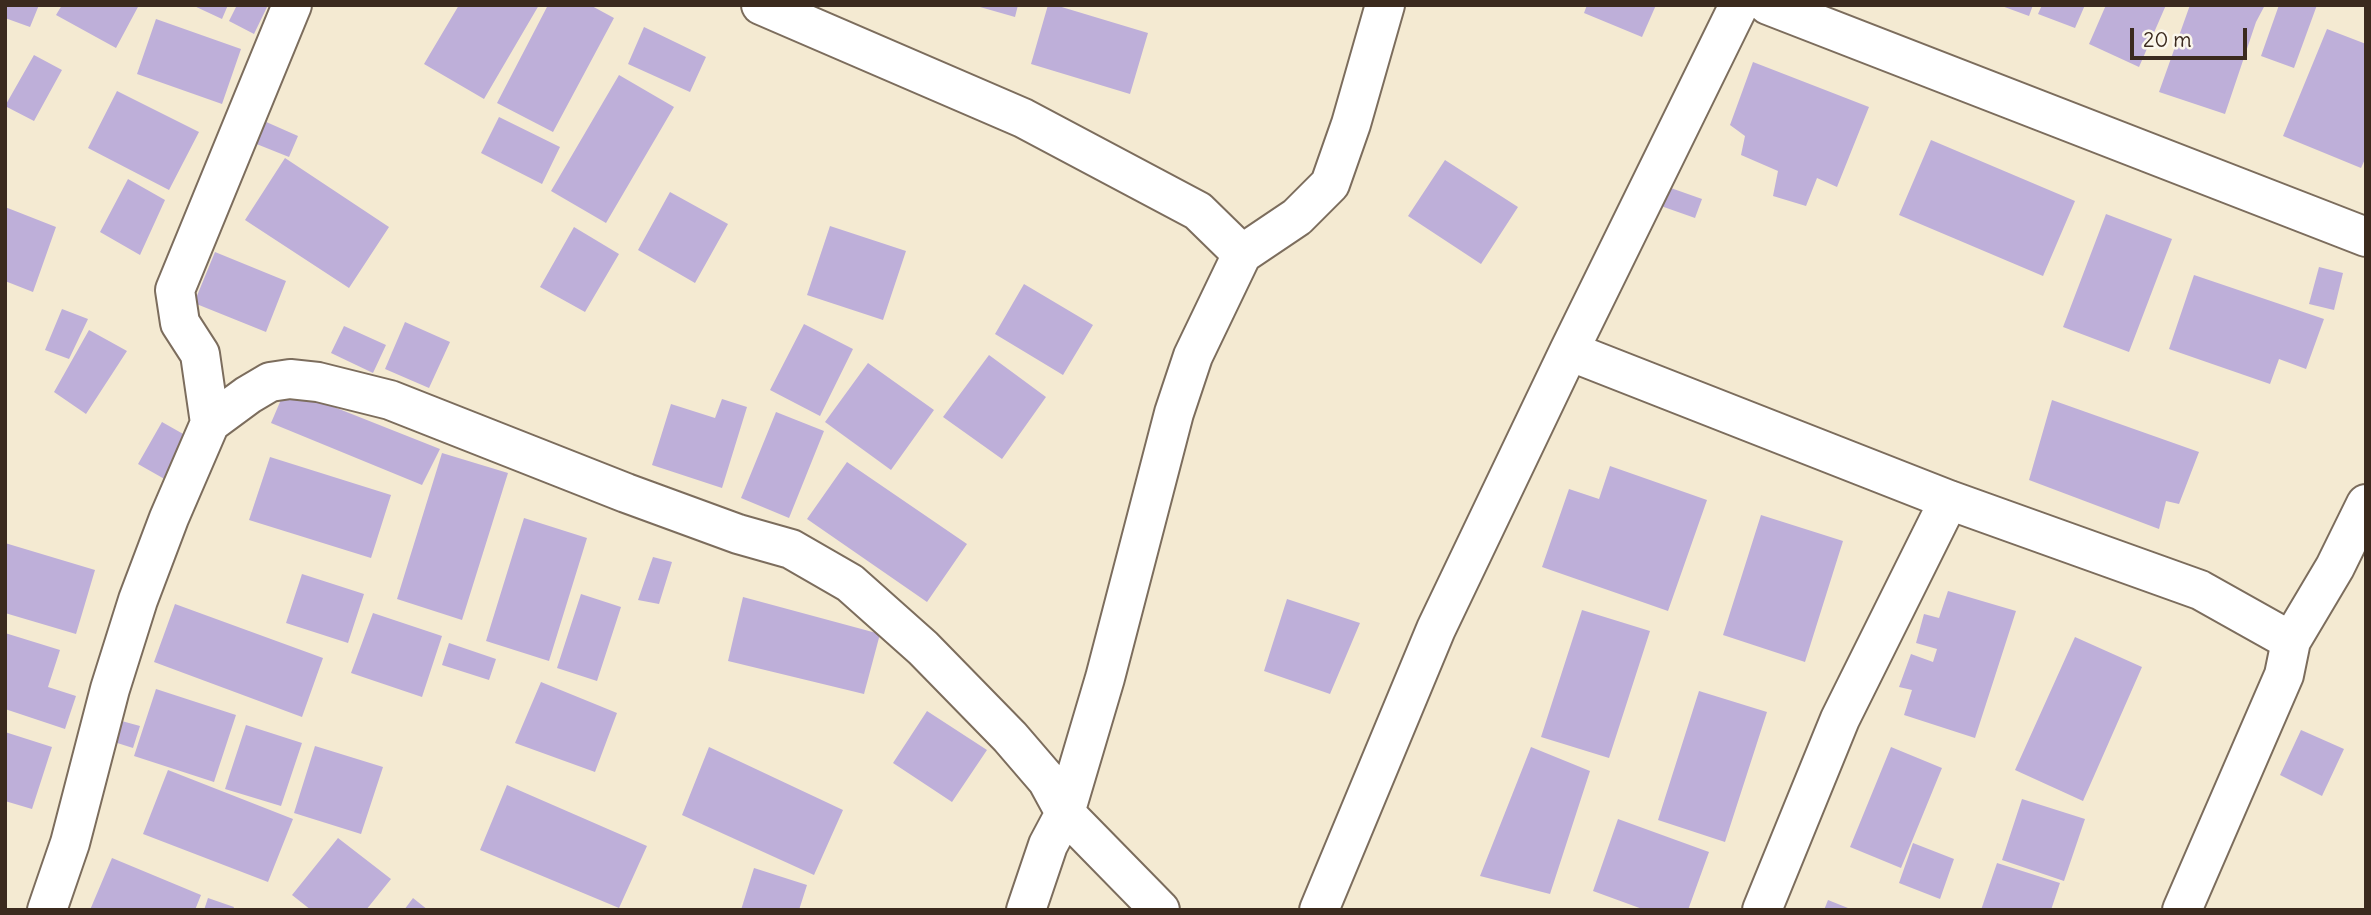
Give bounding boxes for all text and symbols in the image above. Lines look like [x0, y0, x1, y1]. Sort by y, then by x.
scale bar [2133, 14, 2250, 58]
text: 20 m [2143, 26, 2192, 53]

